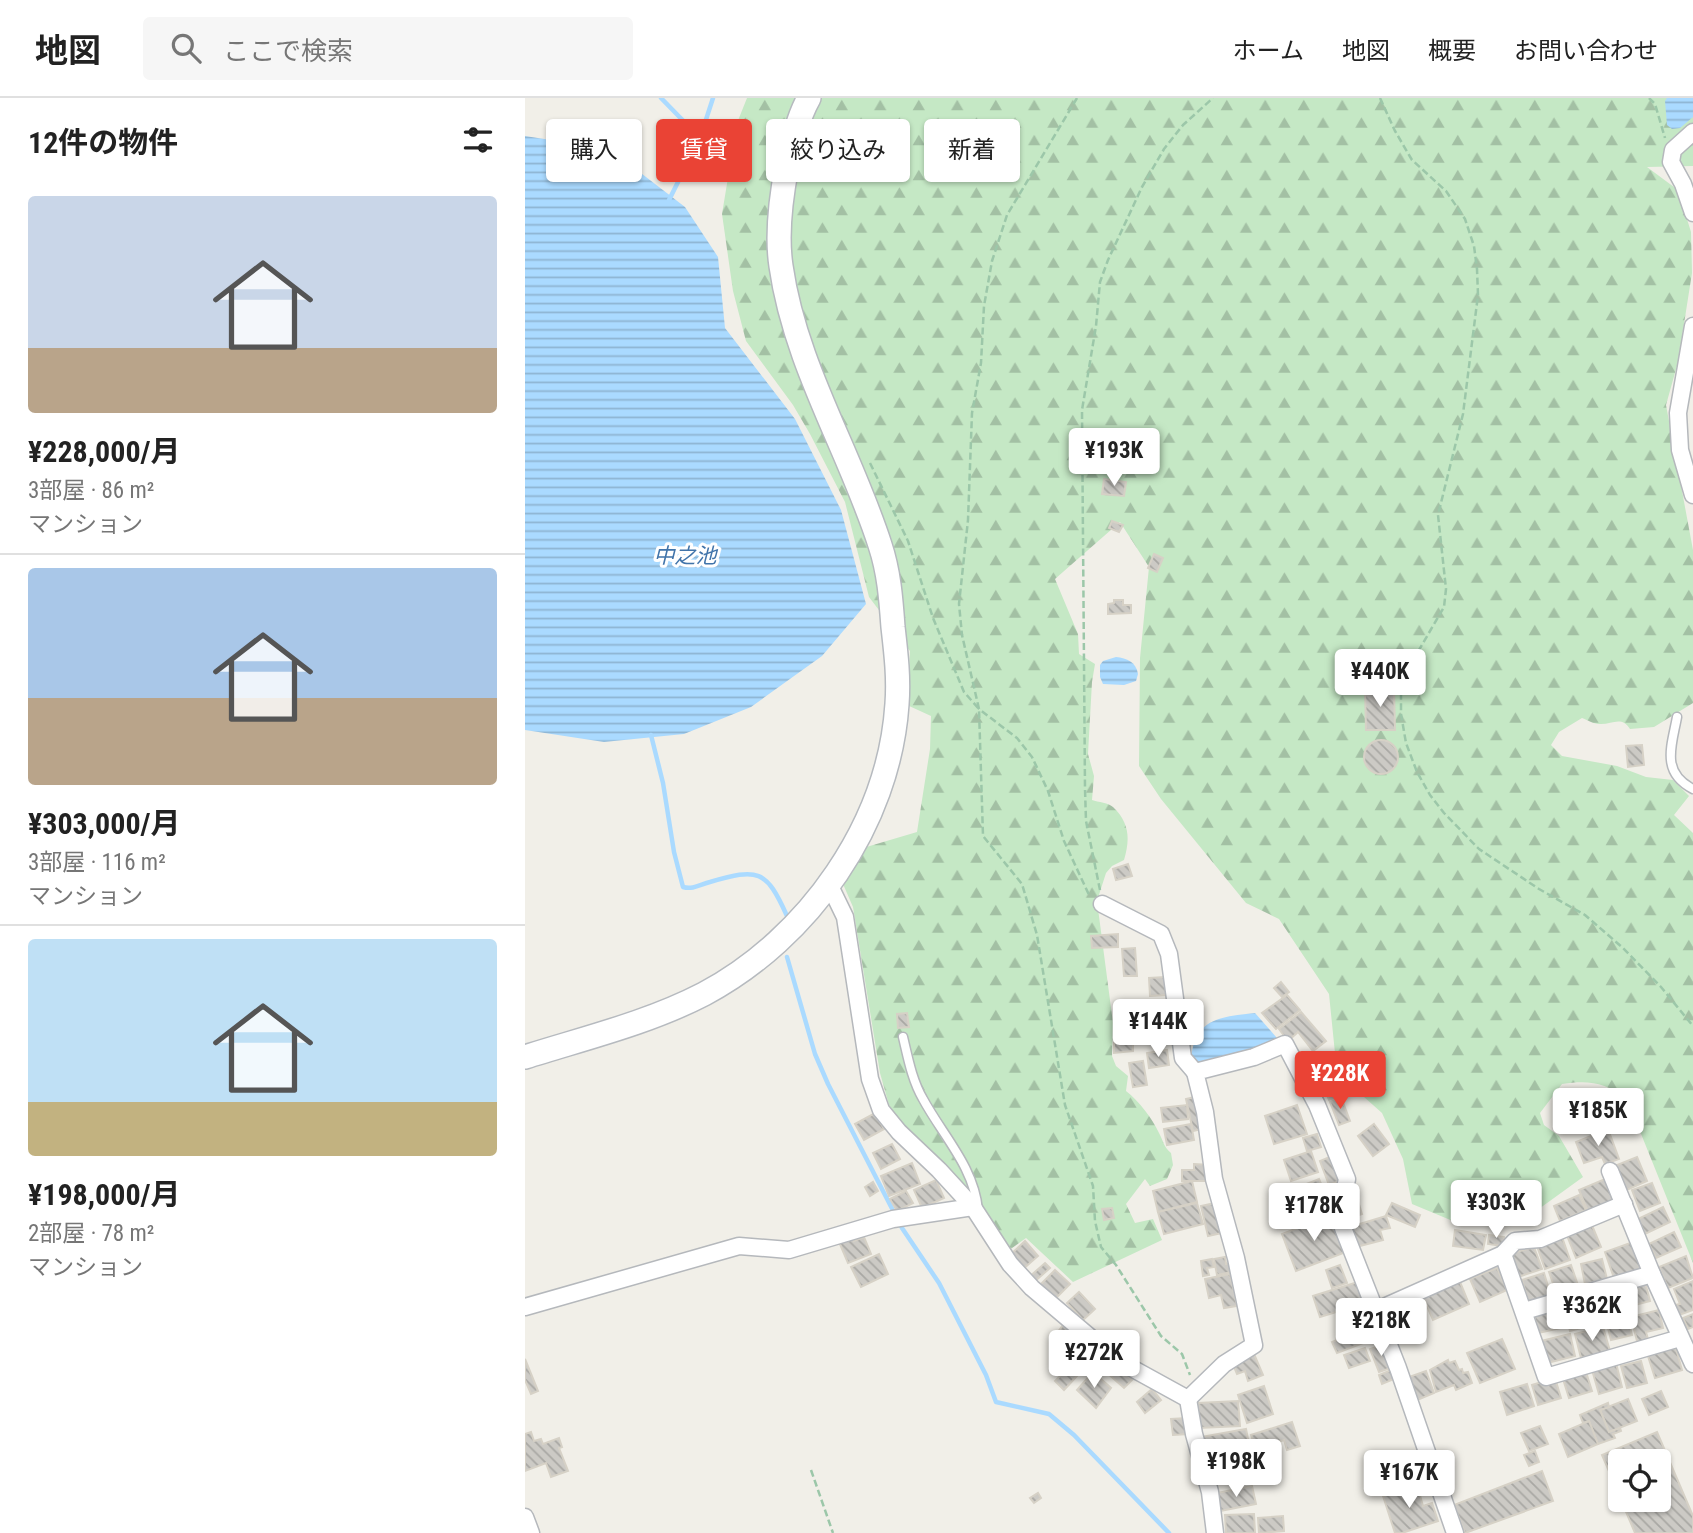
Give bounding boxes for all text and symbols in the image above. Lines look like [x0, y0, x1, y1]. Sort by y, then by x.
search box [143, 17, 633, 80]
icon: search [167, 29, 205, 67]
text: 地図 [35, 31, 101, 70]
text: ここで検索 [223, 36, 353, 66]
text: ホーム [1233, 37, 1304, 65]
text: 地図 [1342, 37, 1390, 65]
text: 概要 [1428, 37, 1476, 65]
text: お問い合わせ [1514, 37, 1658, 65]
chip: 購入 [546, 119, 642, 182]
chip: 賃貸 [656, 119, 752, 182]
chip: 絞り込み [766, 119, 910, 182]
chip: 新着 [924, 119, 1020, 182]
icon: filters [459, 121, 497, 159]
text: 12件の物件 [28, 125, 178, 160]
icon: home [200, 242, 326, 368]
pin: ¥193K [1065, 428, 1163, 488]
text: ¥228,000/月 [28, 434, 181, 469]
text: ¥193K [1085, 437, 1143, 464]
text: 3部屋 · 86 m² [28, 477, 154, 504]
text: マンション [28, 511, 143, 538]
water label: 中之池 [654, 544, 718, 568]
icon: home [200, 614, 326, 740]
pin: ¥440K [1331, 650, 1429, 709]
text: ¥440K [1351, 658, 1409, 685]
text: ¥303,000/月 [28, 806, 181, 841]
text: 3部屋 · 116 m² [28, 849, 166, 876]
text: マンション [28, 883, 143, 910]
icon: home [200, 985, 326, 1111]
pin: ¥144K [1109, 1000, 1207, 1059]
text: ¥144K [1129, 1008, 1187, 1035]
pin: ¥228K [1291, 1052, 1389, 1111]
text: ¥228K [1311, 1060, 1369, 1087]
pin: ¥185K [1549, 1088, 1647, 1148]
text: ¥185K [1569, 1097, 1627, 1124]
text: ¥198,000/月 [28, 1177, 181, 1212]
pin: ¥303K [1447, 1180, 1545, 1240]
pin: ¥178K [1265, 1184, 1363, 1243]
text: ¥303K [1467, 1189, 1525, 1216]
text: ¥178K [1285, 1192, 1343, 1219]
text: 2部屋 · 78 m² [28, 1220, 154, 1247]
text: マンション [28, 1254, 143, 1281]
pin: ¥362K [1543, 1284, 1641, 1343]
text: ¥362K [1563, 1292, 1621, 1319]
pin: ¥218K [1332, 1298, 1430, 1358]
text: ¥218K [1352, 1307, 1410, 1334]
pin: ¥272K [1045, 1330, 1143, 1390]
text: ¥272K [1065, 1339, 1123, 1366]
pin: ¥198K [1187, 1440, 1285, 1499]
text: ¥198K [1207, 1448, 1265, 1475]
map controls [1608, 1449, 1671, 1512]
button: locate [1608, 1449, 1671, 1512]
pin: ¥167K [1360, 1450, 1458, 1510]
text: ¥167K [1380, 1459, 1438, 1486]

